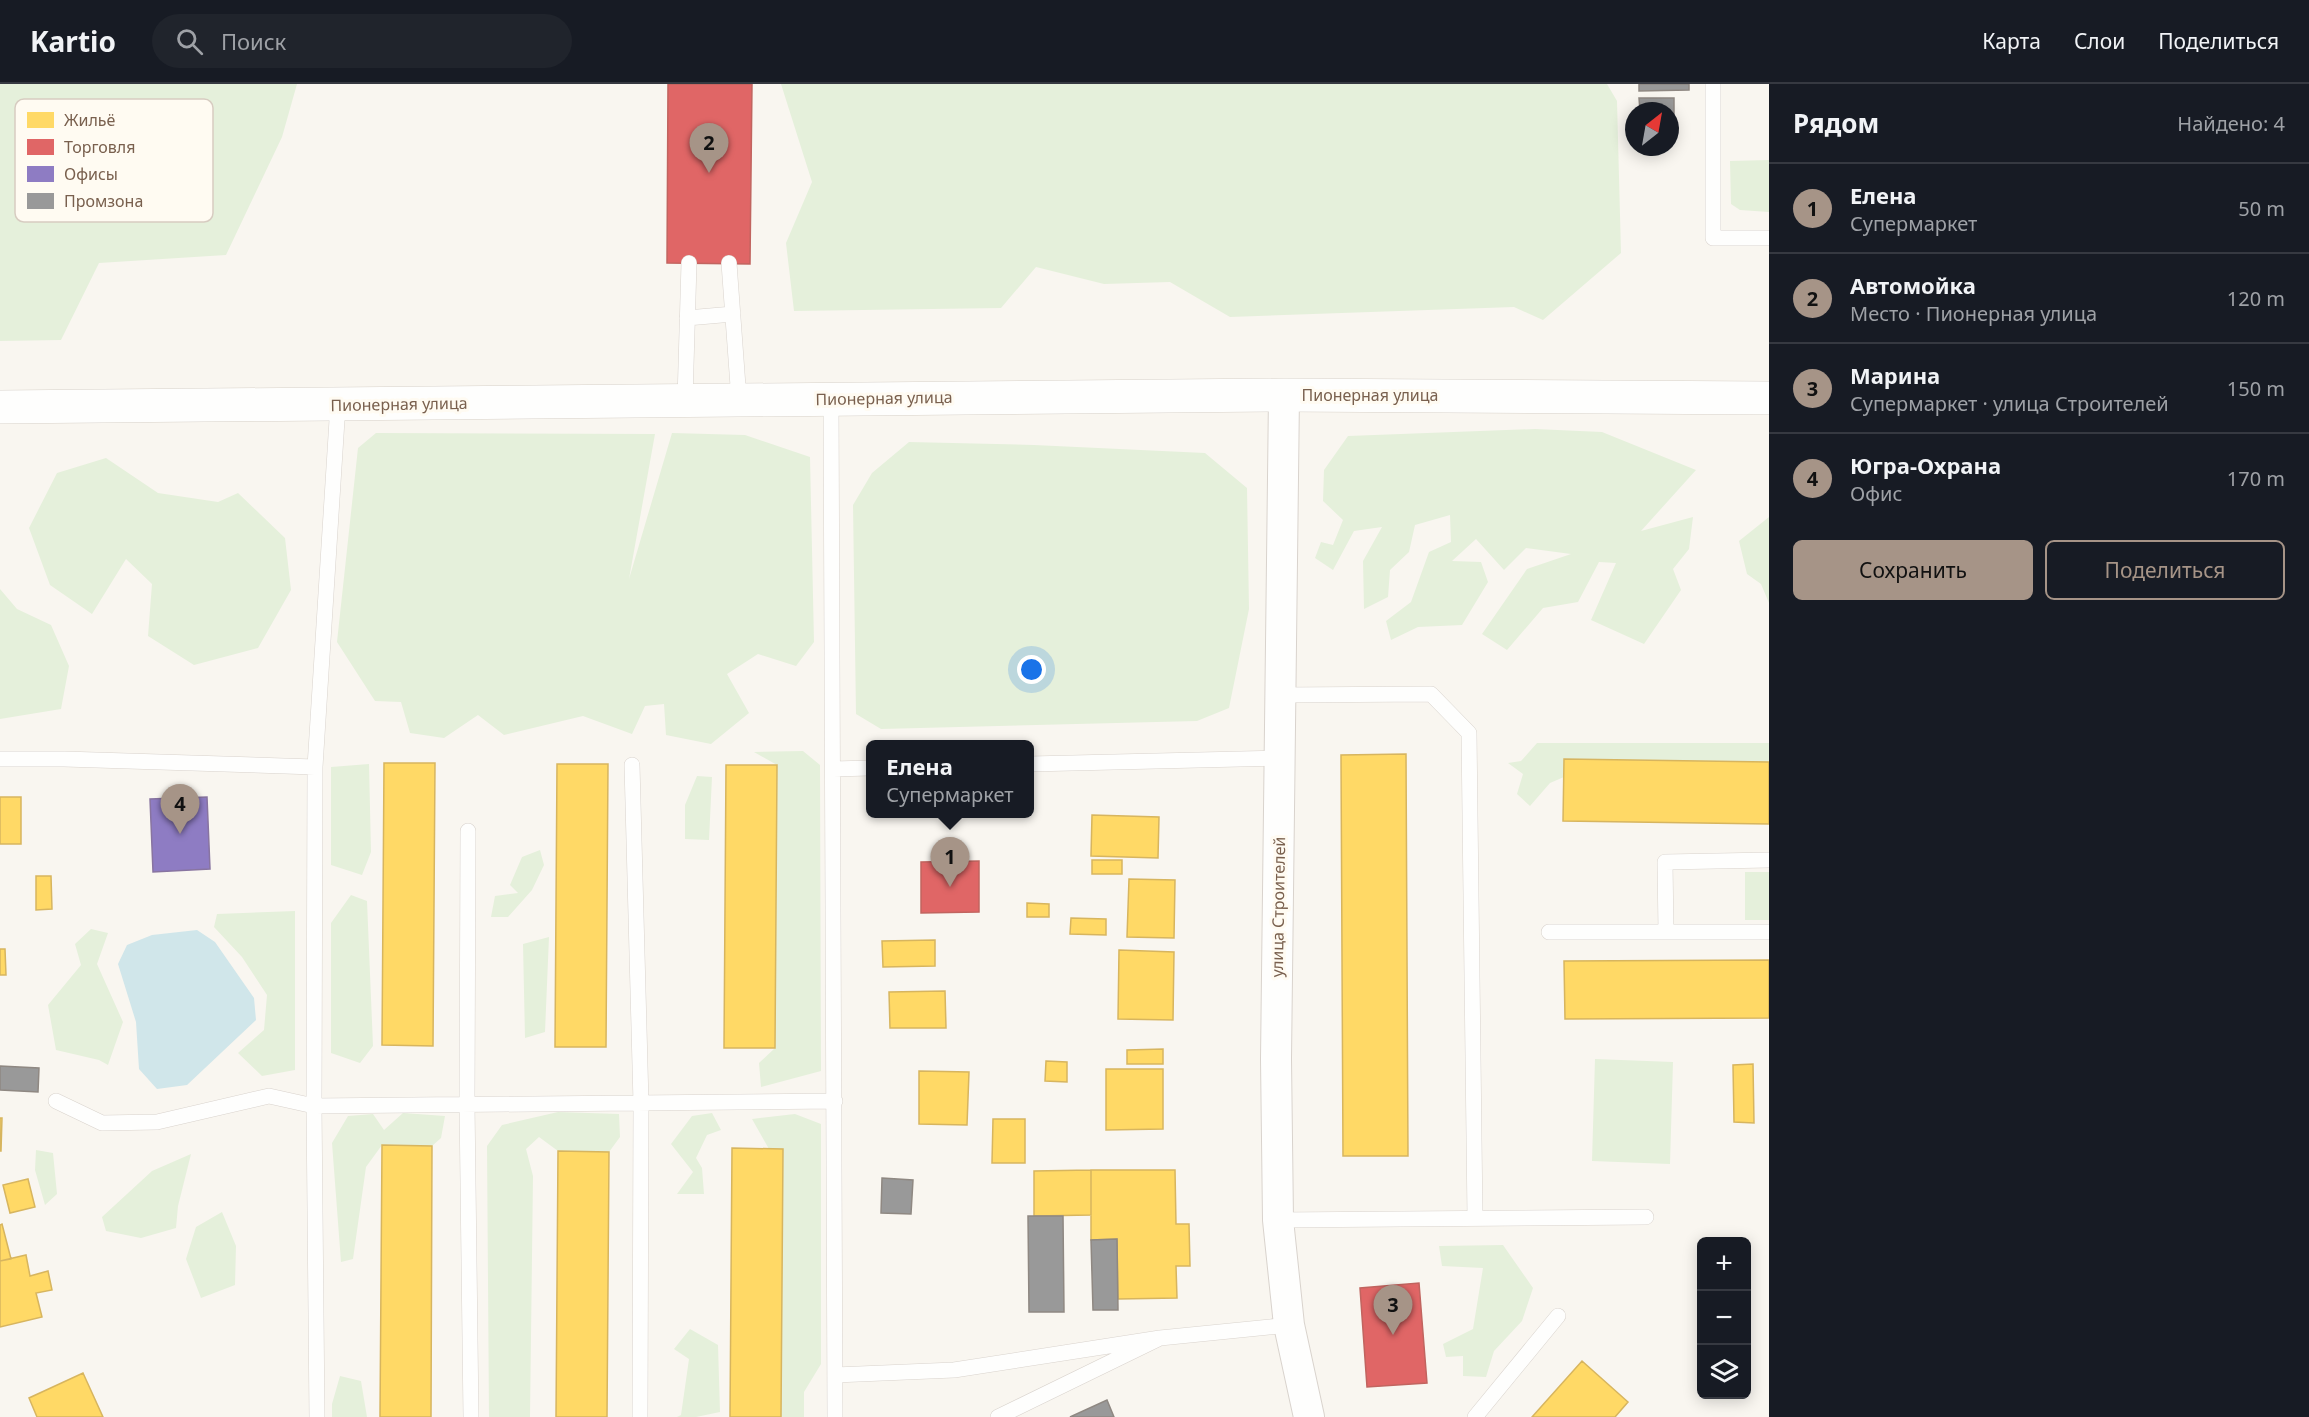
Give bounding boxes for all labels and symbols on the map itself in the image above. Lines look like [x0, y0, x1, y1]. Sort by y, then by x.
legend [15, 99, 213, 222]
north arrow [1625, 102, 1679, 156]
text: Жильё [64, 109, 116, 131]
pin: 2 [690, 124, 728, 173]
text: Торговля [64, 136, 136, 158]
text: Офисы [64, 163, 118, 185]
text: Промзона [64, 190, 143, 212]
street label: Пионерная улица [1301, 384, 1439, 406]
street label: Пионерная улица [815, 386, 953, 410]
street label: Пионерная улица [330, 392, 468, 416]
your location [1017, 655, 1046, 684]
pin: 4 [160, 784, 200, 834]
street label: улица Строителей [1266, 837, 1290, 977]
pin: 1 [930, 838, 970, 887]
pin: 3 [1374, 1286, 1412, 1335]

